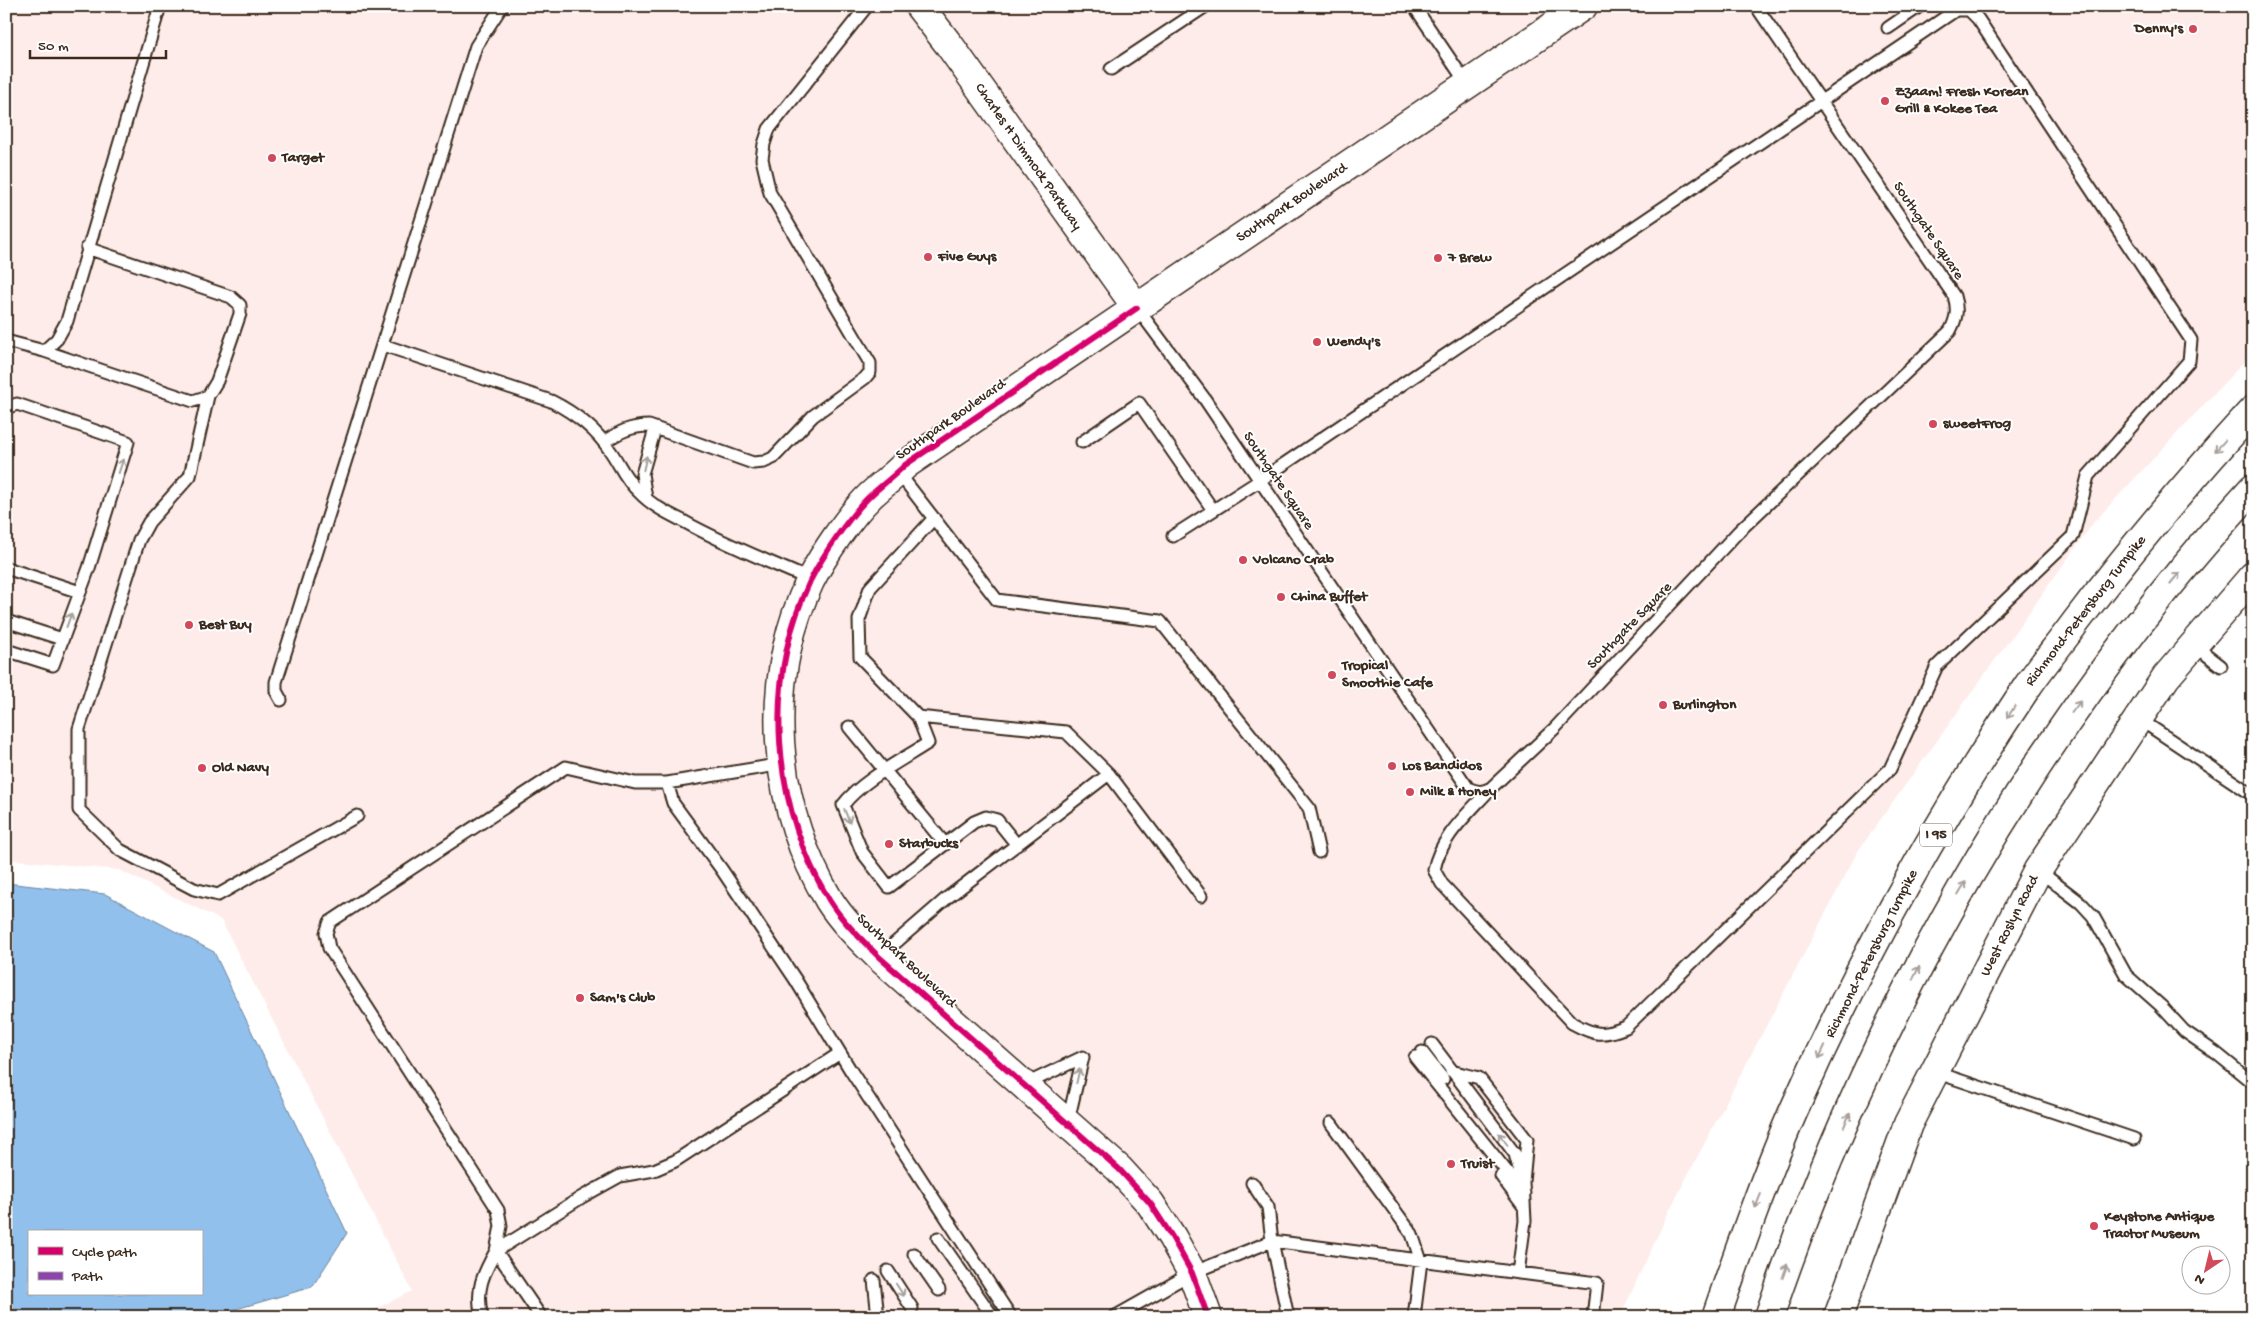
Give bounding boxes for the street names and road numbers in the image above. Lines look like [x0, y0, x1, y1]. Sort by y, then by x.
street label: Charles H Dimmock Parkway [970, 80, 1086, 235]
street label: Southpark Boulevard [1233, 159, 1352, 247]
street label: Southgate Square [1888, 178, 1968, 284]
street label: Southpark Boulevard [893, 375, 1010, 465]
street label: Southgate Square [1238, 428, 1318, 534]
street label: Richmond-Petersburg Turnpike [2021, 532, 2151, 690]
street label: Southgate Square [1584, 578, 1676, 673]
road number: I 95 [1920, 824, 1952, 846]
street label: Richmond-Petersburg Turnpike [1822, 867, 1923, 1041]
street label: West Roslyn Road [1977, 871, 2044, 980]
street label: Southpark Boulevard [852, 910, 960, 1013]

